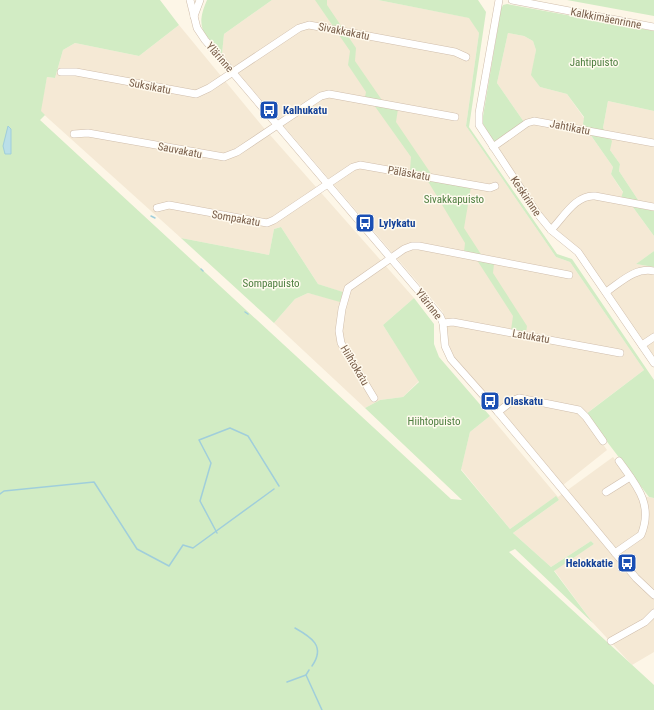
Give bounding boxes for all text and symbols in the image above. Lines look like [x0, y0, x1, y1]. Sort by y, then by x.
street label: Kalkkimäenrinne [569, 5, 642, 32]
street label: Sivakkakatu [317, 20, 371, 43]
street label: Ylärinne [203, 40, 236, 75]
park label: Jahtipuisto [570, 56, 619, 69]
street label: Suksikatu [128, 76, 172, 97]
bus stop icon: Kalhukatu [258, 99, 280, 121]
place label: Kalhukatu [283, 104, 327, 117]
street label: Jahtikatu [549, 117, 591, 138]
street label: Sauvakatu [157, 140, 203, 161]
street label: Päläskatu [387, 163, 431, 184]
street label: Keskirinne [508, 174, 544, 219]
park label: Sivakkapuisto [424, 193, 485, 206]
street label: Sompakatu [211, 208, 261, 229]
bus stop icon: Lylykatu [354, 212, 376, 234]
place label: Lylykatu [379, 217, 415, 230]
park label: Sompapuisto [242, 277, 300, 290]
street label: Ylärinne [413, 286, 445, 322]
street label: Latukatu [511, 327, 551, 346]
street label: Hiihtokatu [337, 343, 372, 388]
bus stop icon: Olaskatu [479, 390, 501, 412]
place label: Olaskatu [504, 395, 543, 408]
park label: Hiihtopuisto [408, 415, 461, 428]
bus stop icon: Helokkatie [616, 552, 638, 574]
place label: Helokkatie [566, 557, 613, 570]

